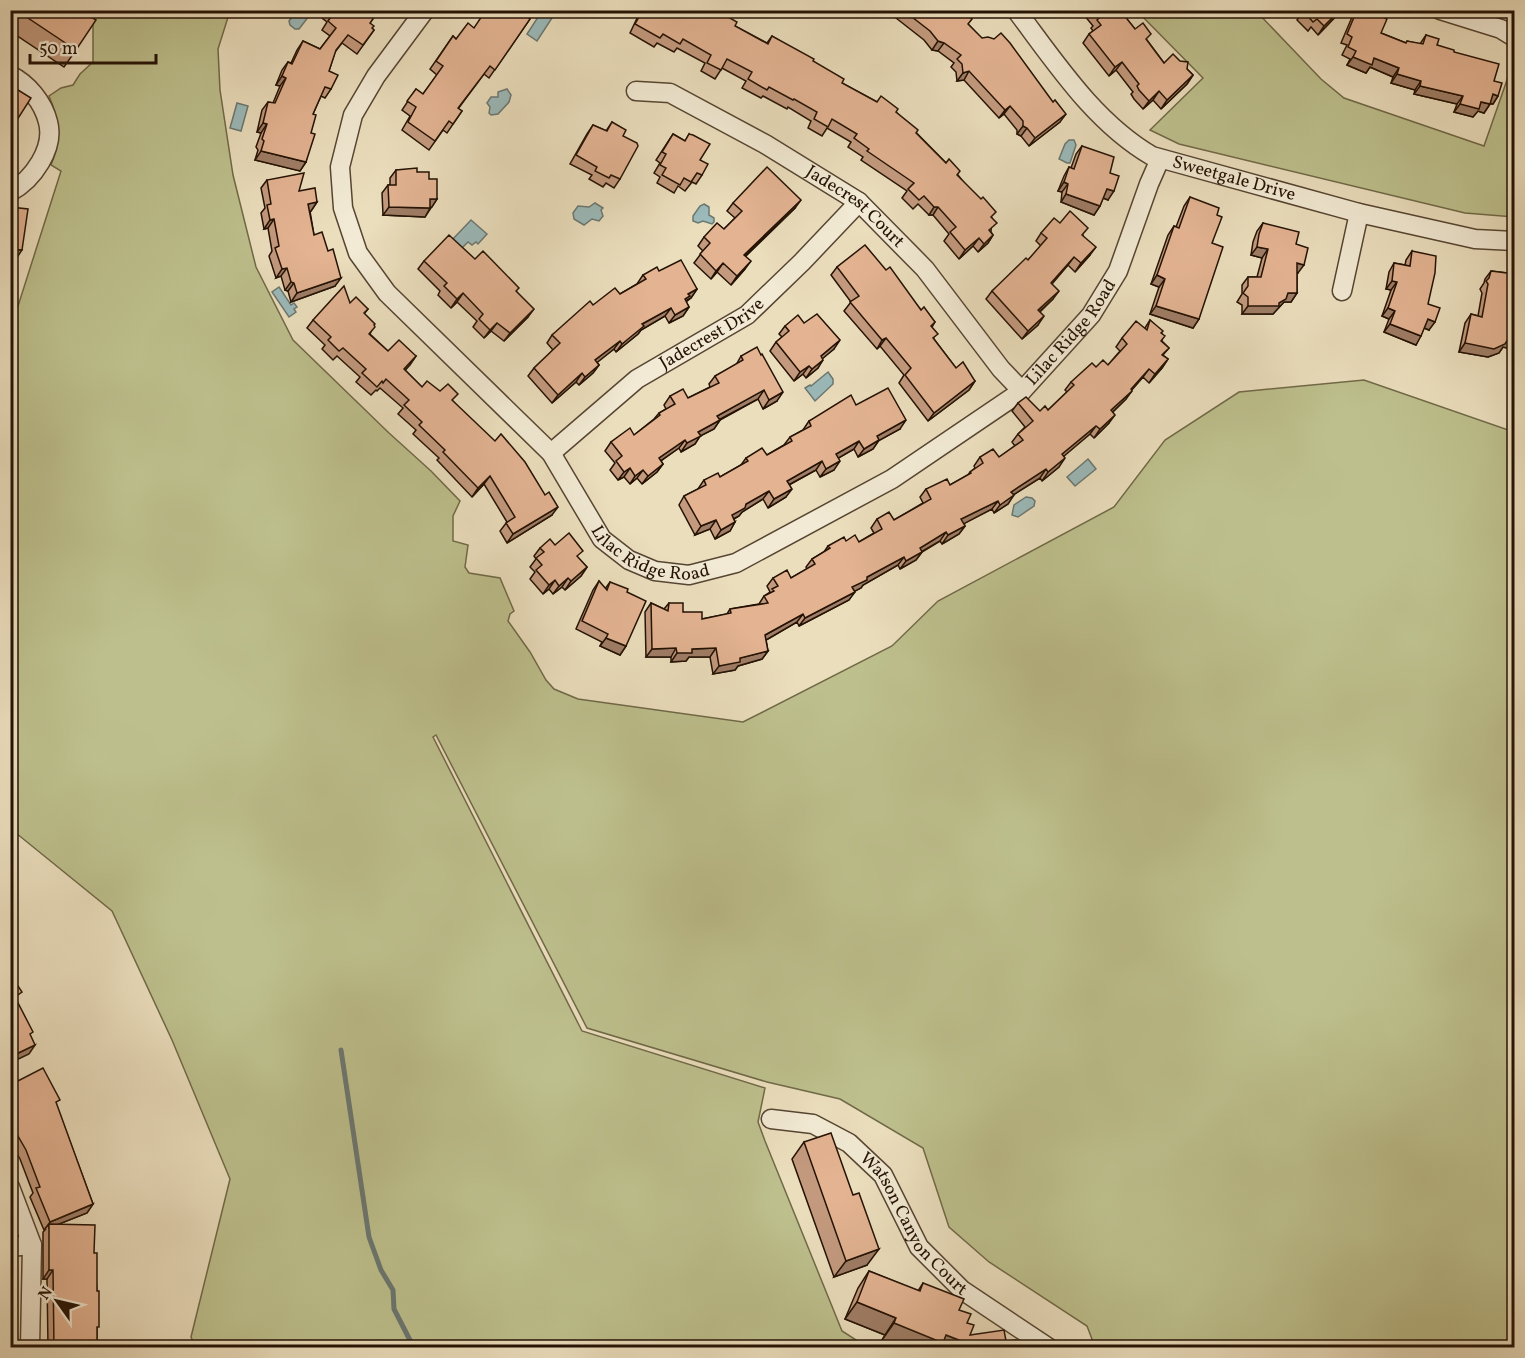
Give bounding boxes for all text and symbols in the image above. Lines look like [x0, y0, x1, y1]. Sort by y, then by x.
scale bar [30, 27, 156, 65]
text: 50 m [39, 37, 78, 62]
street label: Sweetgale Drive [1170, 150, 1298, 207]
street label: Jadecrest Court [801, 159, 910, 254]
street label: Lilac Ridge Road [1020, 275, 1122, 391]
street label: Jadecrest Drive [655, 292, 770, 376]
street label: Lilac Ridge Road [584, 521, 712, 588]
street label: Watson Canyon Court [854, 1147, 972, 1302]
north arrow [27, 1271, 87, 1331]
text: N [34, 1282, 59, 1305]

